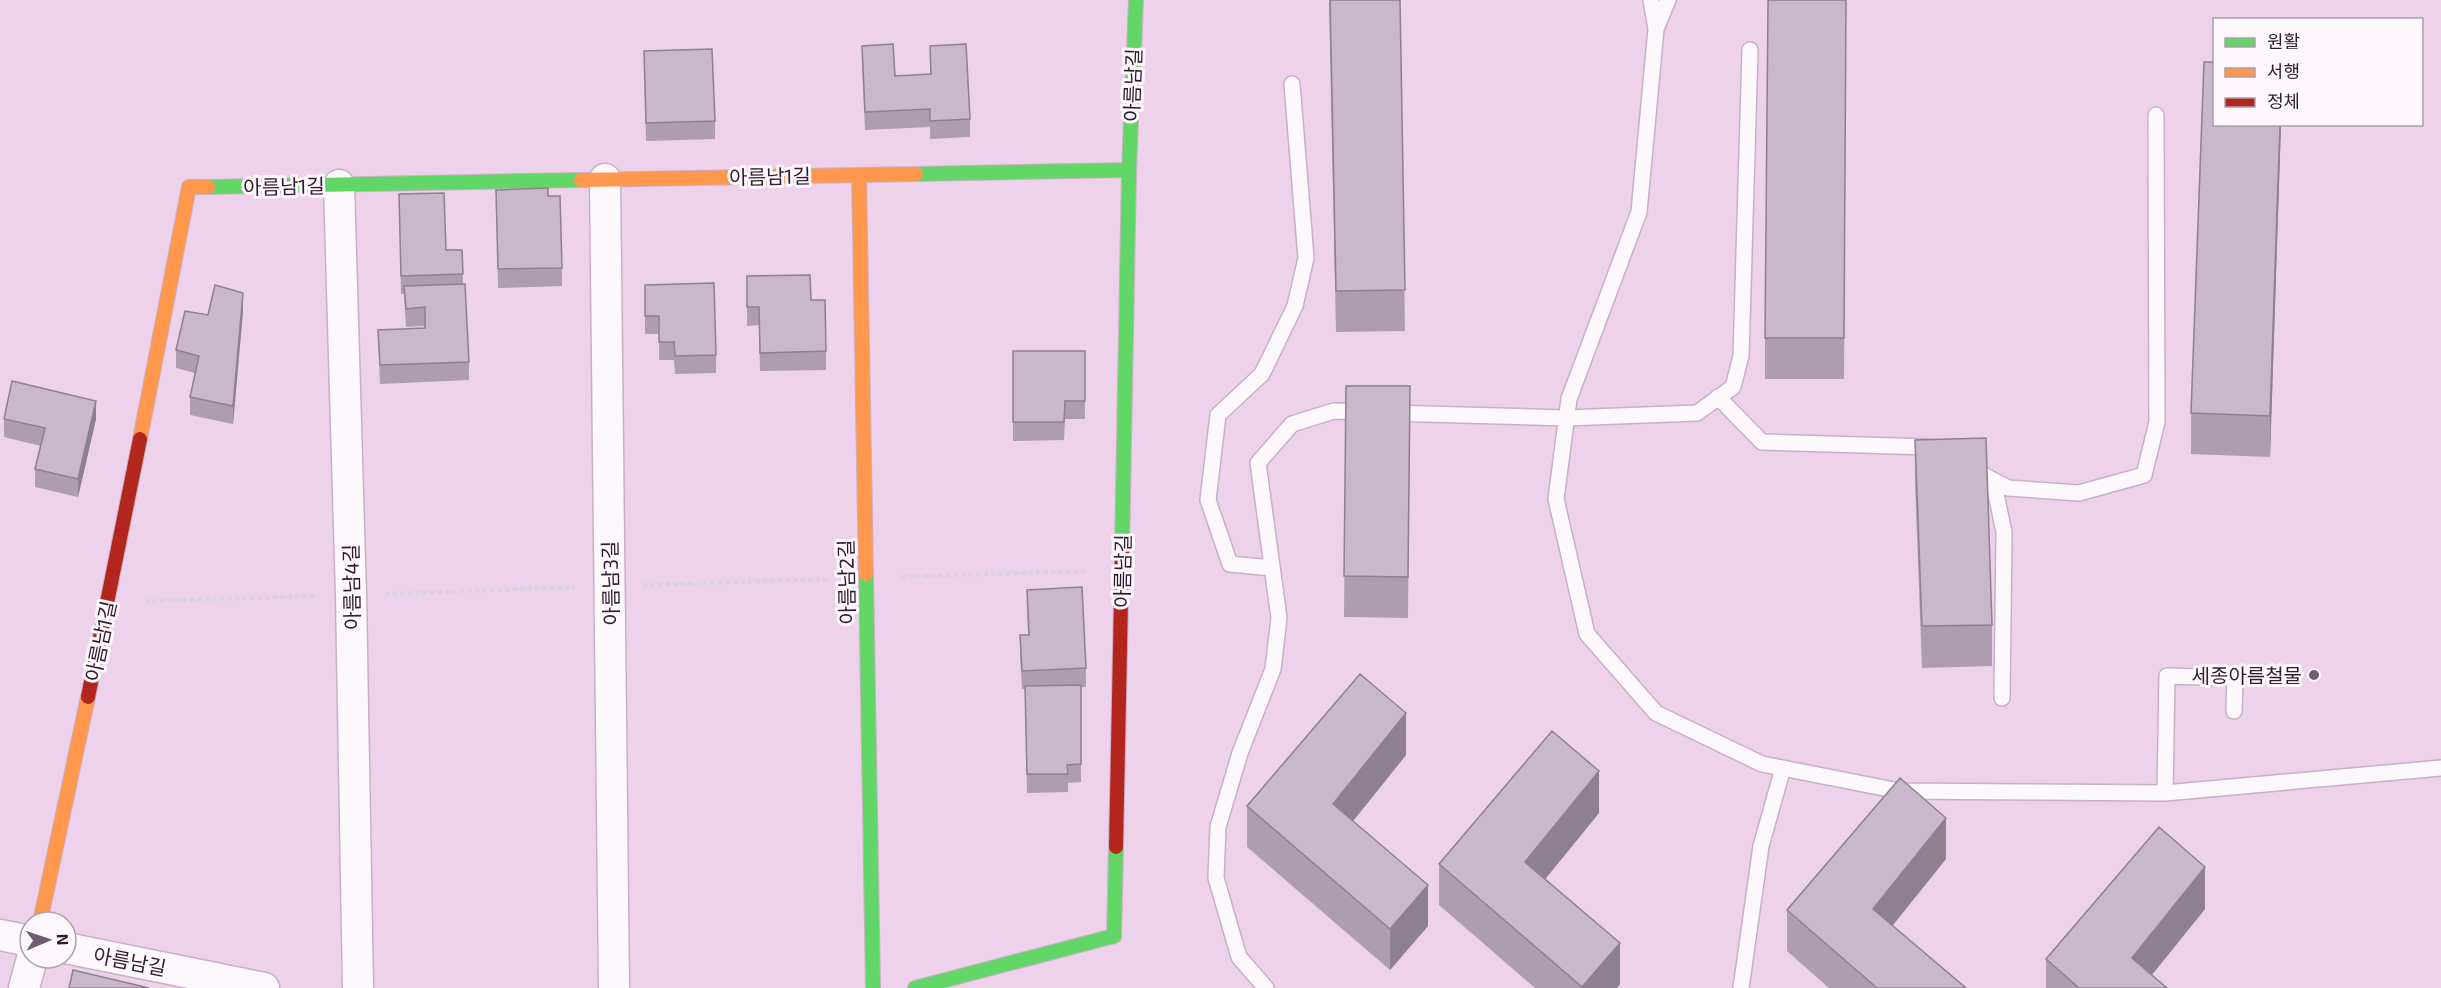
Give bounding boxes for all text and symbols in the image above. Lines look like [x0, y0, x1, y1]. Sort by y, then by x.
legend [2213, 18, 2423, 126]
text: 원활 [2267, 30, 2300, 52]
street label: 아름남길 [1119, 48, 1145, 122]
text: 서행 [2267, 60, 2300, 82]
text: 정체 [2267, 90, 2300, 112]
street label: 아름남1길 [729, 163, 811, 189]
street label: 아름남1길 [243, 173, 325, 199]
street label: 아름남길 [1109, 534, 1135, 608]
street label: 아름남2길 [833, 539, 859, 625]
street label: 아름남3길 [597, 540, 623, 626]
street label: 아름남4길 [338, 544, 364, 630]
street label: 아름남1길 [80, 599, 120, 683]
place label: 세종아름철물 [2192, 663, 2302, 687]
marker: 세종아름철물 [2307, 668, 2321, 682]
north arrow [18, 910, 78, 970]
text: N [54, 933, 73, 946]
street label: 아름남길 [92, 942, 168, 980]

